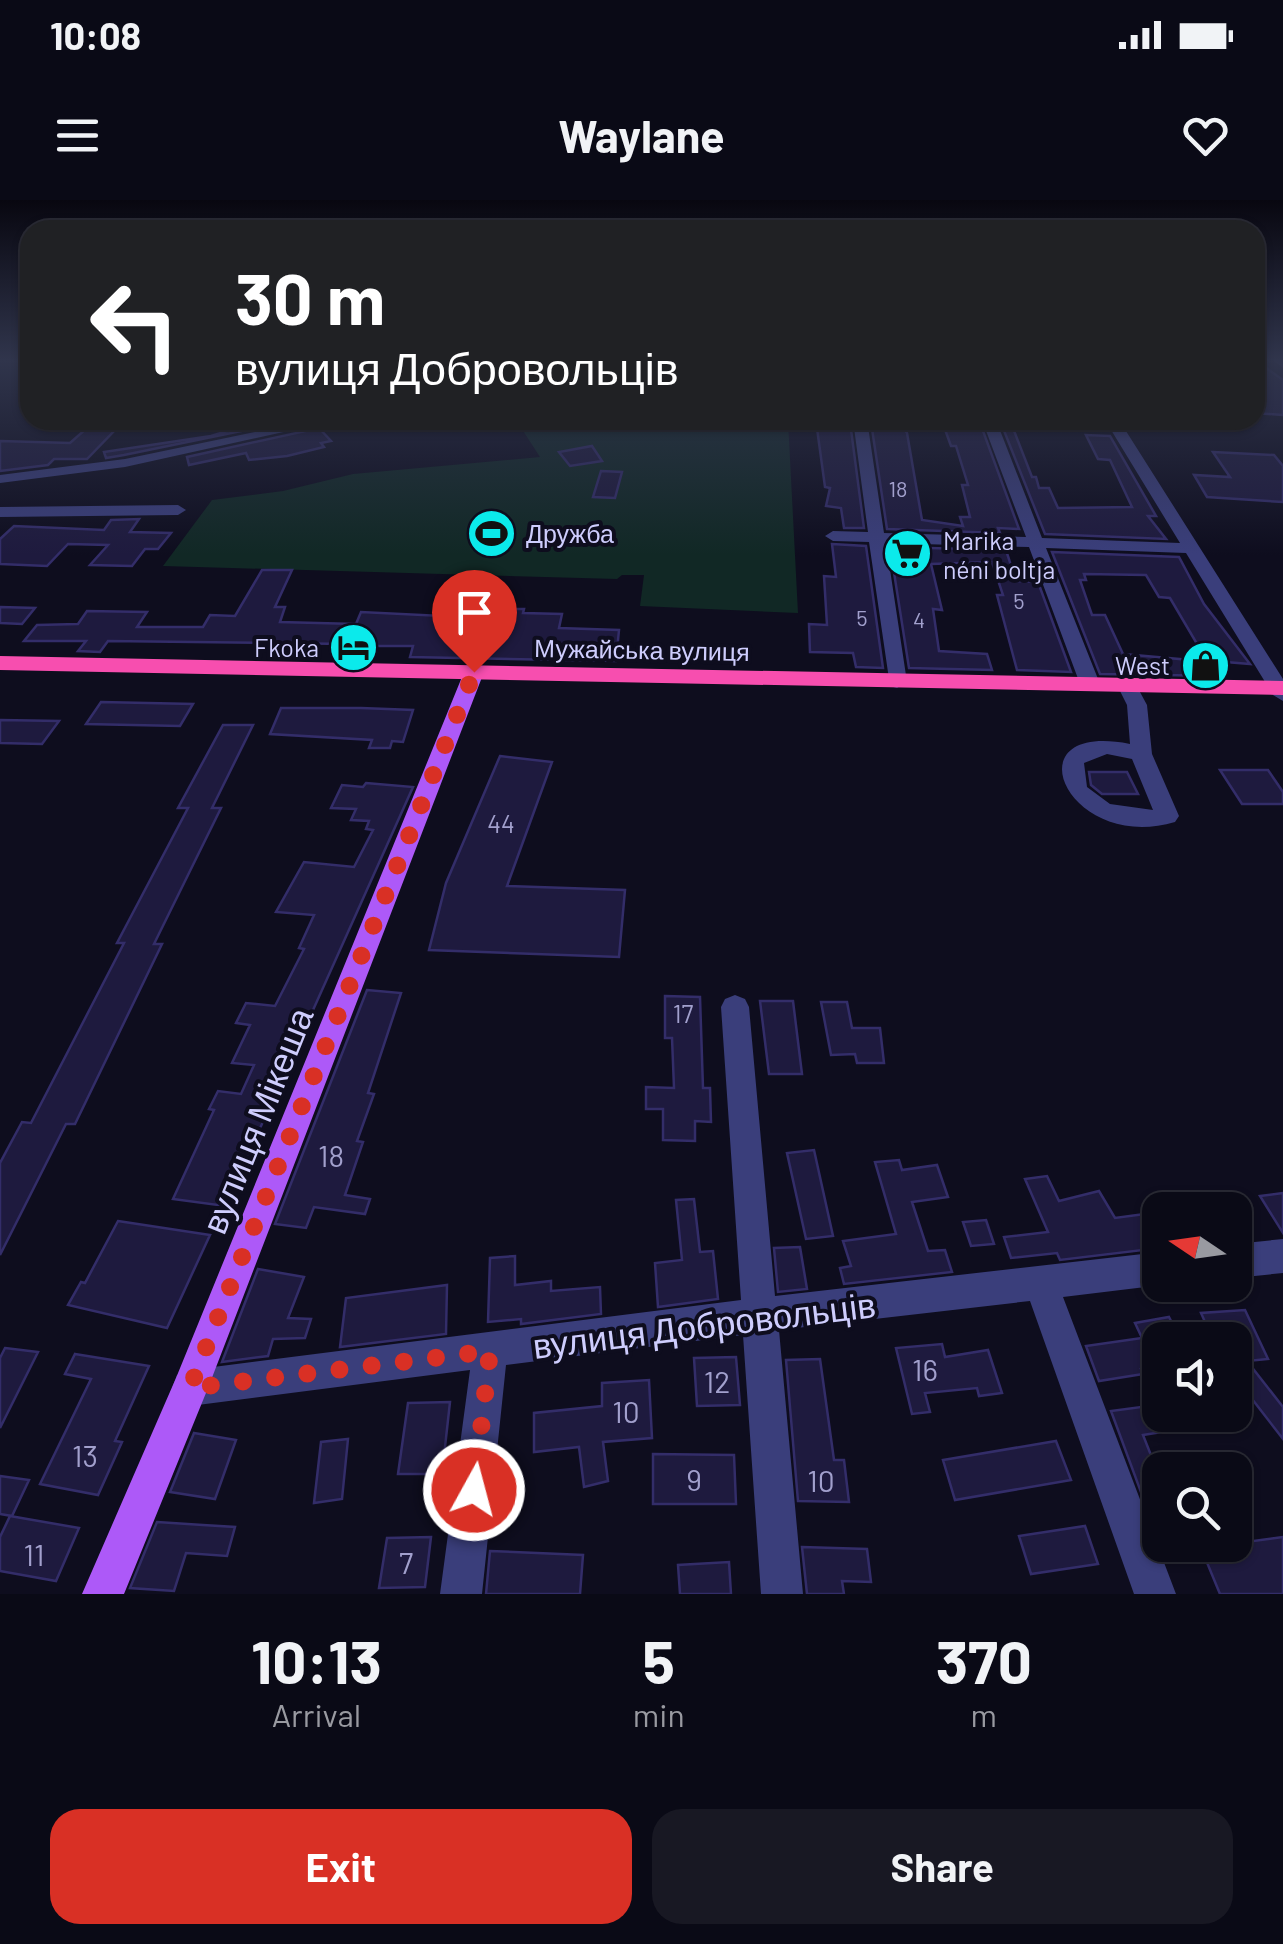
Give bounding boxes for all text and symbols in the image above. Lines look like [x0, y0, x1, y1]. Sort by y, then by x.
text: 10:08 [50, 12, 141, 58]
icon: menu [50, 108, 105, 163]
text: Waylane [558, 108, 725, 162]
icon: heart [1178, 108, 1233, 163]
text: 30 m [235, 255, 385, 339]
icon: left [70, 260, 200, 390]
text: вулиця Добровольців [235, 340, 679, 394]
house number: 18 [888, 475, 908, 501]
sports icon: Дружба [465, 507, 517, 559]
place label: Дружба [526, 518, 614, 548]
place label: Marika néni boltja [943, 525, 1055, 584]
supermarket icon: Marika néni boltja [882, 528, 934, 580]
pin [432, 570, 517, 673]
icon: arrive [447, 585, 502, 640]
house number: 5 [1013, 587, 1025, 613]
house number: 5 [856, 604, 868, 630]
house number: 4 [913, 606, 925, 632]
hotel icon: Fkoka [328, 621, 380, 673]
place label: Fkoka [254, 632, 319, 662]
street label: Мужайська вулиця [534, 632, 750, 666]
shop icon: West [1179, 639, 1231, 691]
place label: West [1115, 650, 1170, 680]
house number: 44 [487, 808, 515, 838]
house number: 17 [673, 998, 693, 1028]
street label: вулиця Мікеша [192, 1000, 321, 1239]
house number: 18 [318, 1137, 344, 1173]
north arrow [1142, 1192, 1252, 1302]
map controls [1142, 1192, 1252, 1562]
street label: вулиця Добровольців [530, 1282, 878, 1366]
button: sound [1142, 1322, 1252, 1432]
house number: 16 [912, 1351, 938, 1387]
house number: 12 [704, 1363, 730, 1399]
house number: 10 [612, 1393, 640, 1429]
house number: 13 [72, 1437, 98, 1473]
position arrow [422, 1438, 526, 1542]
button: search [1142, 1452, 1252, 1562]
house number: 9 [686, 1461, 702, 1497]
house number: 10 [807, 1462, 835, 1498]
house number: 11 [23, 1536, 45, 1572]
house number: 7 [399, 1544, 413, 1580]
text: 10:13 [251, 1624, 382, 1696]
text: 5 [643, 1624, 675, 1696]
text: 370 [936, 1624, 1032, 1696]
text: Arrival [272, 1695, 361, 1733]
text: min [633, 1695, 685, 1733]
text: m [971, 1695, 997, 1733]
button: Exit [50, 1809, 632, 1924]
button: Share [652, 1809, 1233, 1924]

